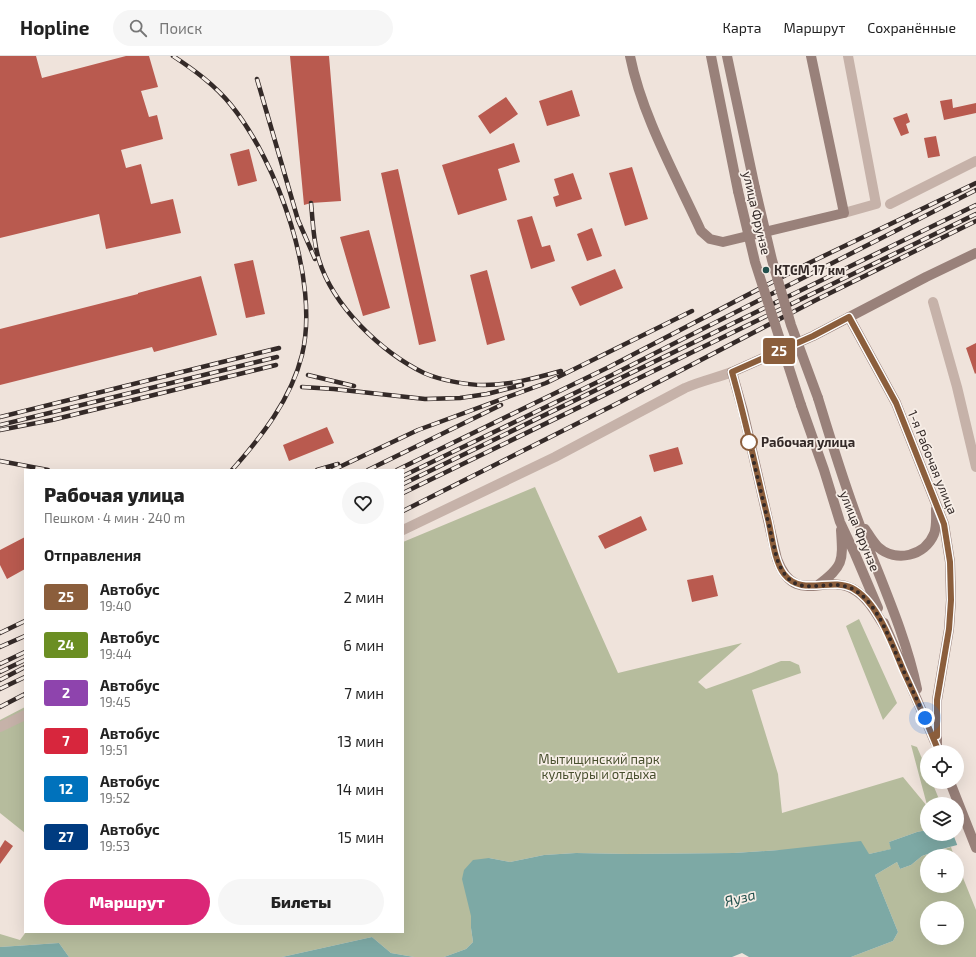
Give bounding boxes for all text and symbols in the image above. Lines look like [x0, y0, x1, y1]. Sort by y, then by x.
search box [113, 10, 393, 46]
text: Hopline [20, 16, 89, 39]
icon: search [127, 17, 149, 39]
text: Поиск [159, 19, 202, 37]
text: Карта [723, 19, 761, 36]
text: Маршрут [783, 19, 845, 36]
text: Сохранённые [867, 19, 956, 36]
street label: улица Фрунзе [740, 170, 774, 256]
place label: КТСМ 17 км [774, 262, 845, 278]
marker: КТСМ 17 км [761, 265, 771, 275]
line badge: 25 [761, 338, 797, 364]
text: 25 [771, 342, 787, 359]
street label: 1-я Рабочая улица [905, 408, 961, 516]
marker: Рабочая улица [740, 433, 758, 451]
place label: Рабочая улица [761, 434, 855, 450]
button: heart [342, 482, 384, 524]
text: Рабочая улица [44, 483, 185, 506]
street label: улица Фрунзе [837, 488, 883, 574]
text: Пешком · 4 мин · 240 m [44, 510, 185, 526]
text: Отправления [44, 546, 141, 564]
text: Автобус [100, 580, 160, 598]
text: 25 [58, 588, 74, 605]
text: 2 мин [343, 588, 384, 606]
text: 19:40 [100, 598, 132, 614]
text: Автобус [100, 628, 160, 646]
text: 24 [57, 636, 75, 653]
text: 6 мин [343, 636, 384, 654]
text: 19:44 [100, 646, 132, 662]
text: Автобус [100, 676, 160, 694]
text: 2 [62, 684, 70, 701]
text: 7 мин [344, 684, 384, 702]
text: 19:45 [100, 694, 131, 710]
your location [915, 708, 935, 728]
text: Автобус [100, 724, 160, 742]
text: 7 [62, 732, 70, 749]
text: 13 мин [338, 732, 384, 750]
text: 19:51 [100, 742, 128, 758]
map controls [920, 745, 964, 945]
button: locate [920, 745, 964, 789]
park label: Мытищинский парк культуры и отдыха [538, 751, 660, 782]
text: Автобус [100, 772, 160, 790]
text: 12 [59, 780, 73, 797]
text: 14 мин [337, 780, 384, 798]
text: 19:52 [100, 790, 130, 806]
button: layers [920, 797, 964, 841]
text: Автобус [100, 820, 160, 838]
text: 27 [58, 828, 74, 845]
text: 15 мин [338, 828, 384, 846]
text: 19:53 [100, 838, 130, 854]
button: + [920, 849, 964, 893]
button: Маршрут [44, 879, 210, 925]
button: Билеты [218, 879, 384, 925]
water label: Яуза [723, 885, 757, 910]
button: − [920, 901, 964, 945]

